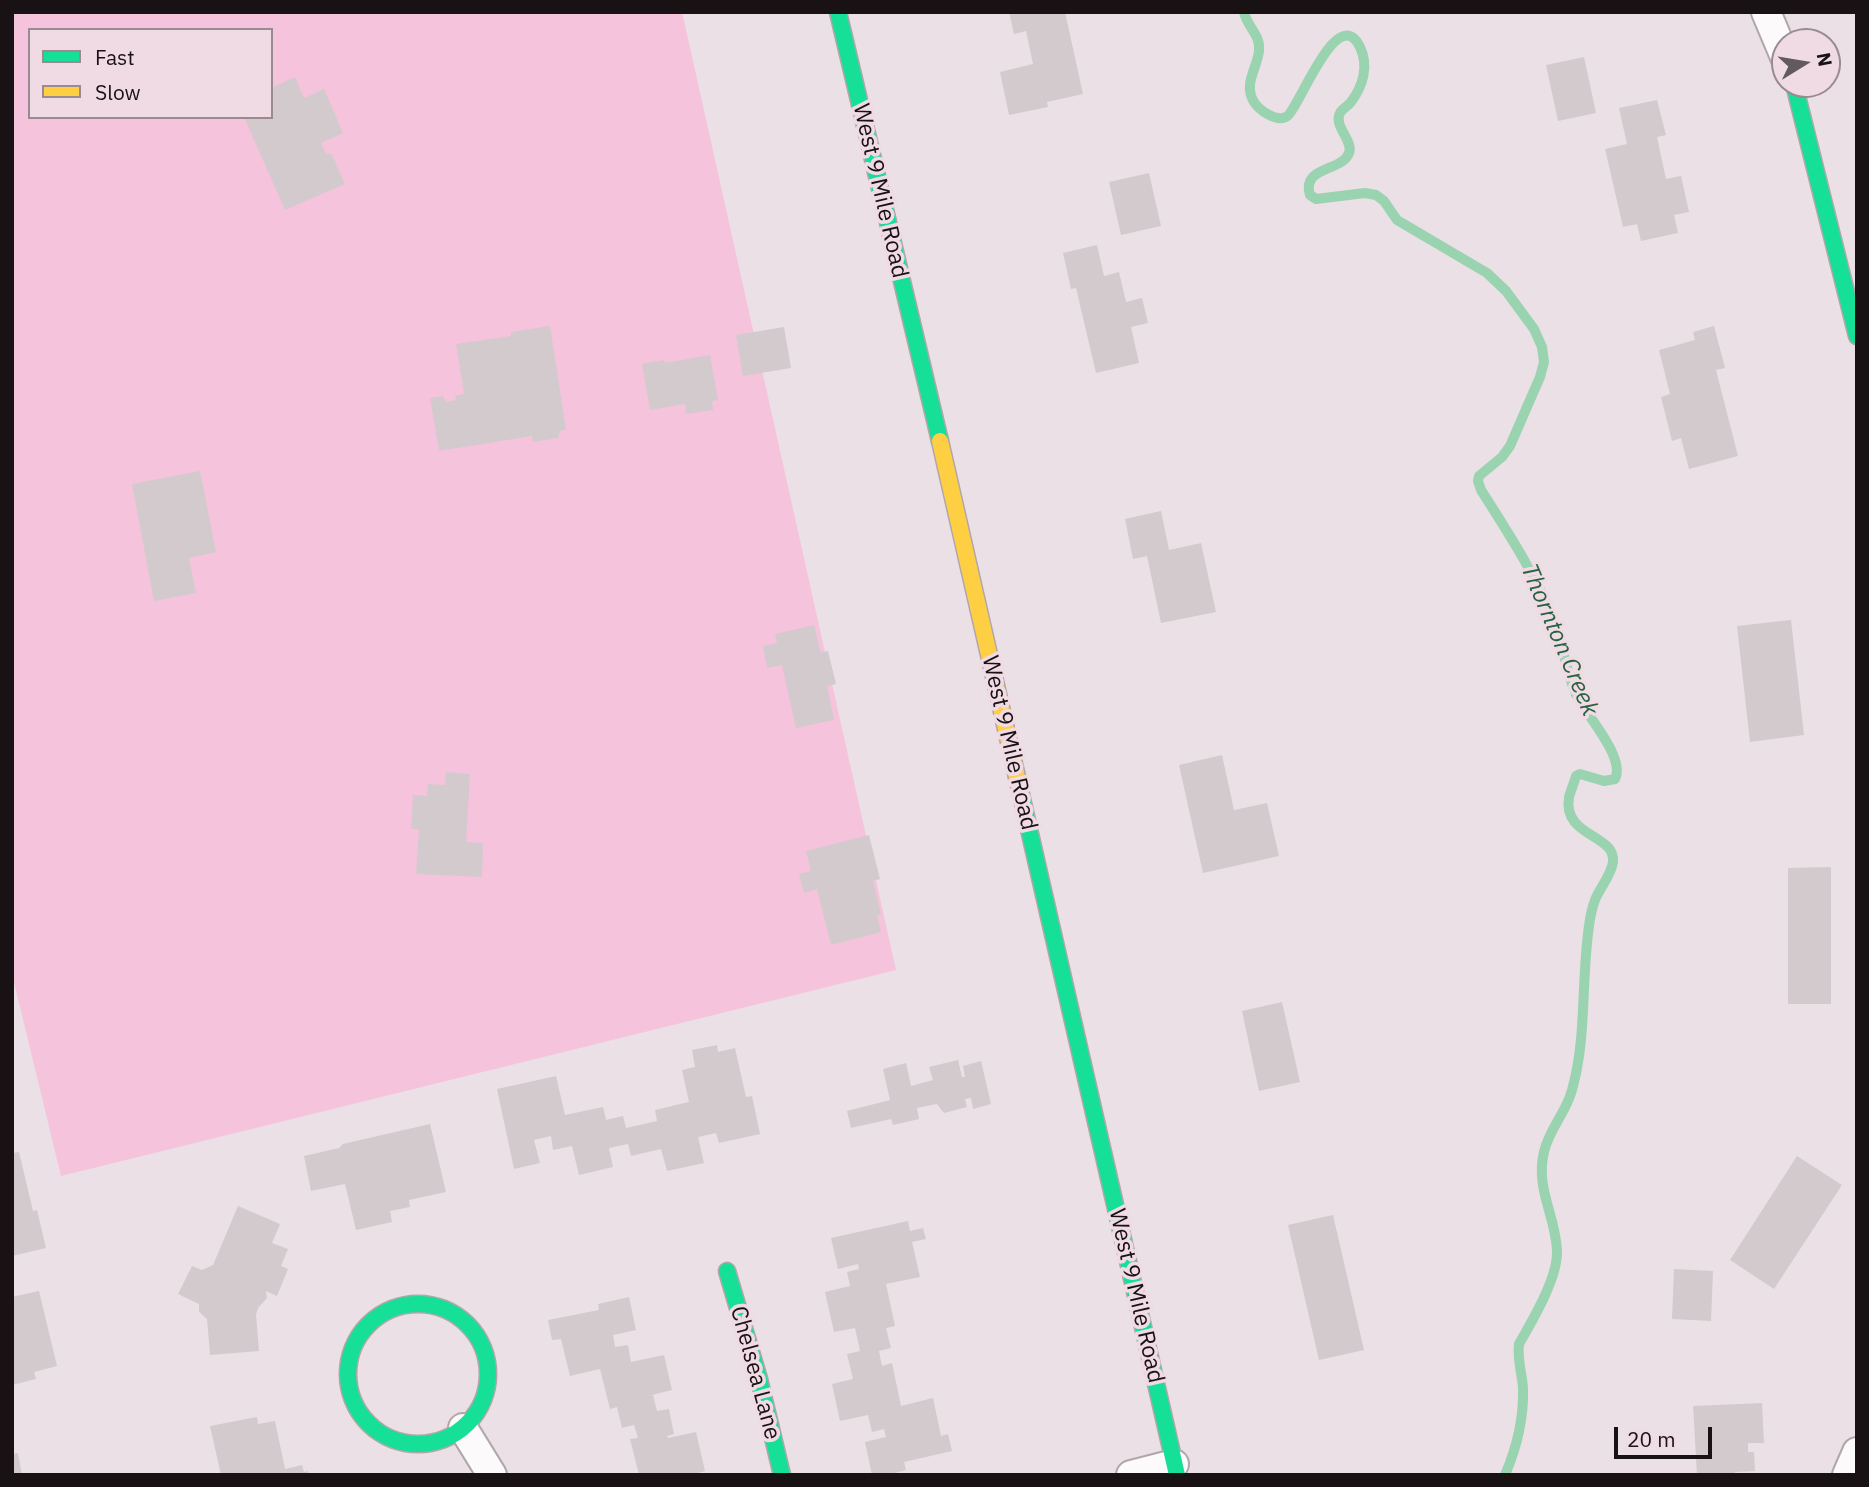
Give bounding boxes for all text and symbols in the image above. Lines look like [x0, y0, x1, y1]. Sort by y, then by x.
legend [28, 28, 273, 119]
north arrow [1771, 28, 1841, 98]
text: Fast [95, 43, 135, 71]
text: N [1812, 50, 1838, 68]
text: Slow [95, 78, 141, 106]
street label: West 9 Mile Road [847, 101, 913, 281]
water label: Thornton Creek [1514, 560, 1604, 720]
street label: West 9 Mile Road [976, 653, 1042, 833]
street label: West 9 Mile Road [1103, 1206, 1169, 1386]
street label: Chelsea Lane [724, 1303, 786, 1443]
scale bar [1617, 1414, 1715, 1458]
text: 20 m [1627, 1425, 1676, 1453]

